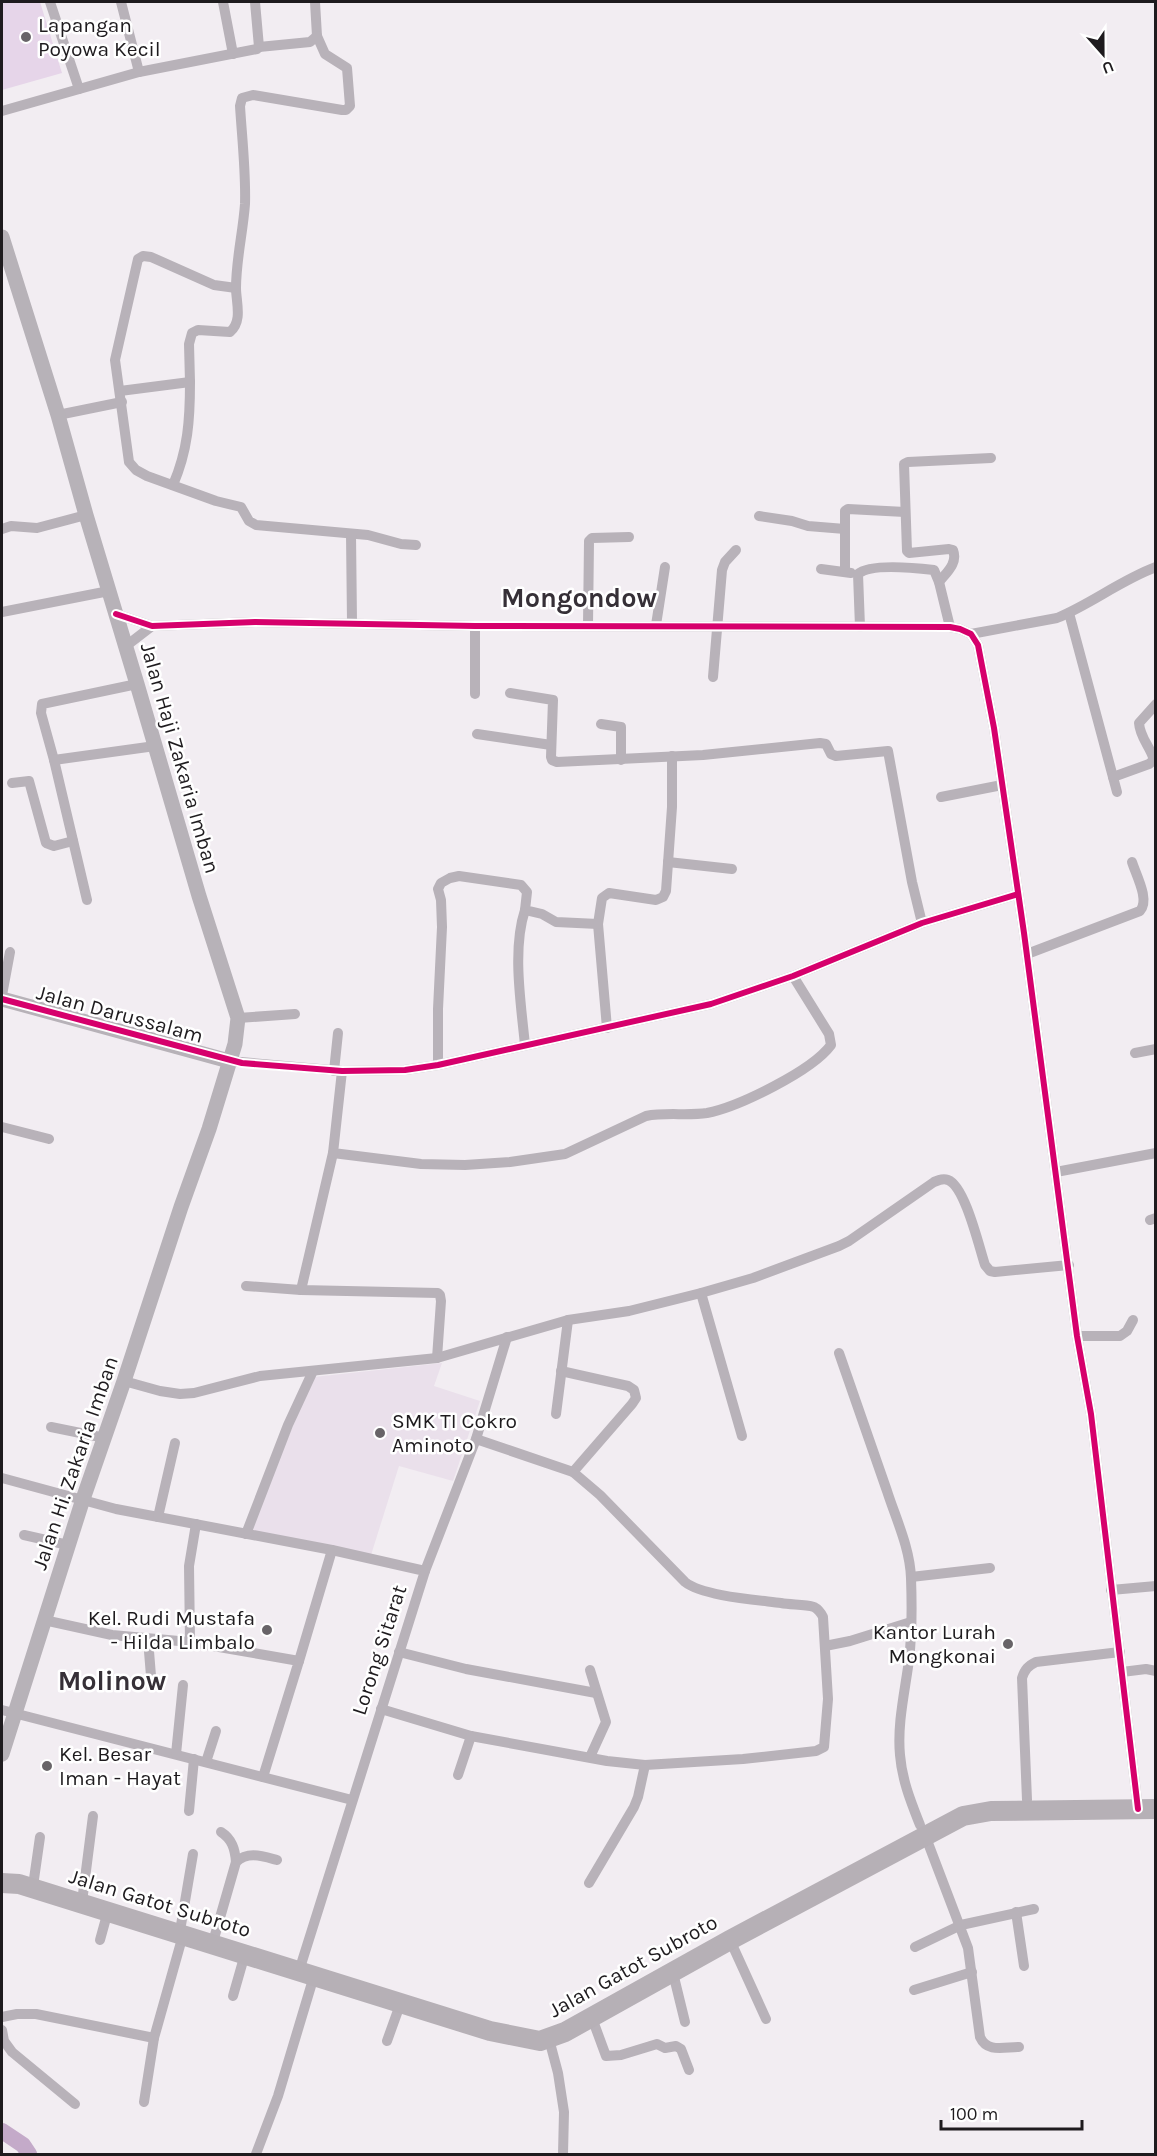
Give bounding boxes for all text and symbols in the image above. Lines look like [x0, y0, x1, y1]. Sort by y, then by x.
place label: Lapangan Poyowa Kecil [38, 13, 161, 61]
north arrow [1073, 24, 1133, 84]
marker: Lapangan Poyowa Kecil [19, 30, 33, 44]
text: U [1100, 57, 1117, 78]
district label: Mongondow [501, 582, 657, 614]
street label: Jalan Haji Zakaria Imban [136, 640, 224, 876]
street label: Jalan Darussalam [34, 980, 206, 1048]
street label: Jalan Hi. Zakaria Imban [27, 1353, 123, 1573]
place label: SMK TI Cokro Aminoto [392, 1409, 517, 1457]
marker: SMK TI Cokro Aminoto [373, 1426, 387, 1440]
street label: Lorong Sitarat [347, 1582, 411, 1718]
place label: Kel. Rudi Mustafa - Hilda Limbalo [88, 1606, 255, 1654]
place label: Kantor Lurah Mongkonai [873, 1620, 996, 1668]
marker: Kel. Rudi Mustafa - Hilda Limbalo [260, 1623, 274, 1637]
marker: Kantor Lurah Mongkonai [1001, 1637, 1015, 1651]
district label: Molinow [58, 1665, 167, 1697]
place label: Kel. Besar Iman - Hayat [59, 1742, 181, 1790]
marker: Kel. Besar Iman - Hayat [40, 1759, 54, 1773]
street label: Jalan Gatot Subroto [66, 1864, 254, 1942]
street label: Jalan Gatot Subroto [545, 1910, 721, 2022]
scale bar [941, 2093, 1082, 2131]
text: 100 m [950, 2103, 998, 2125]

